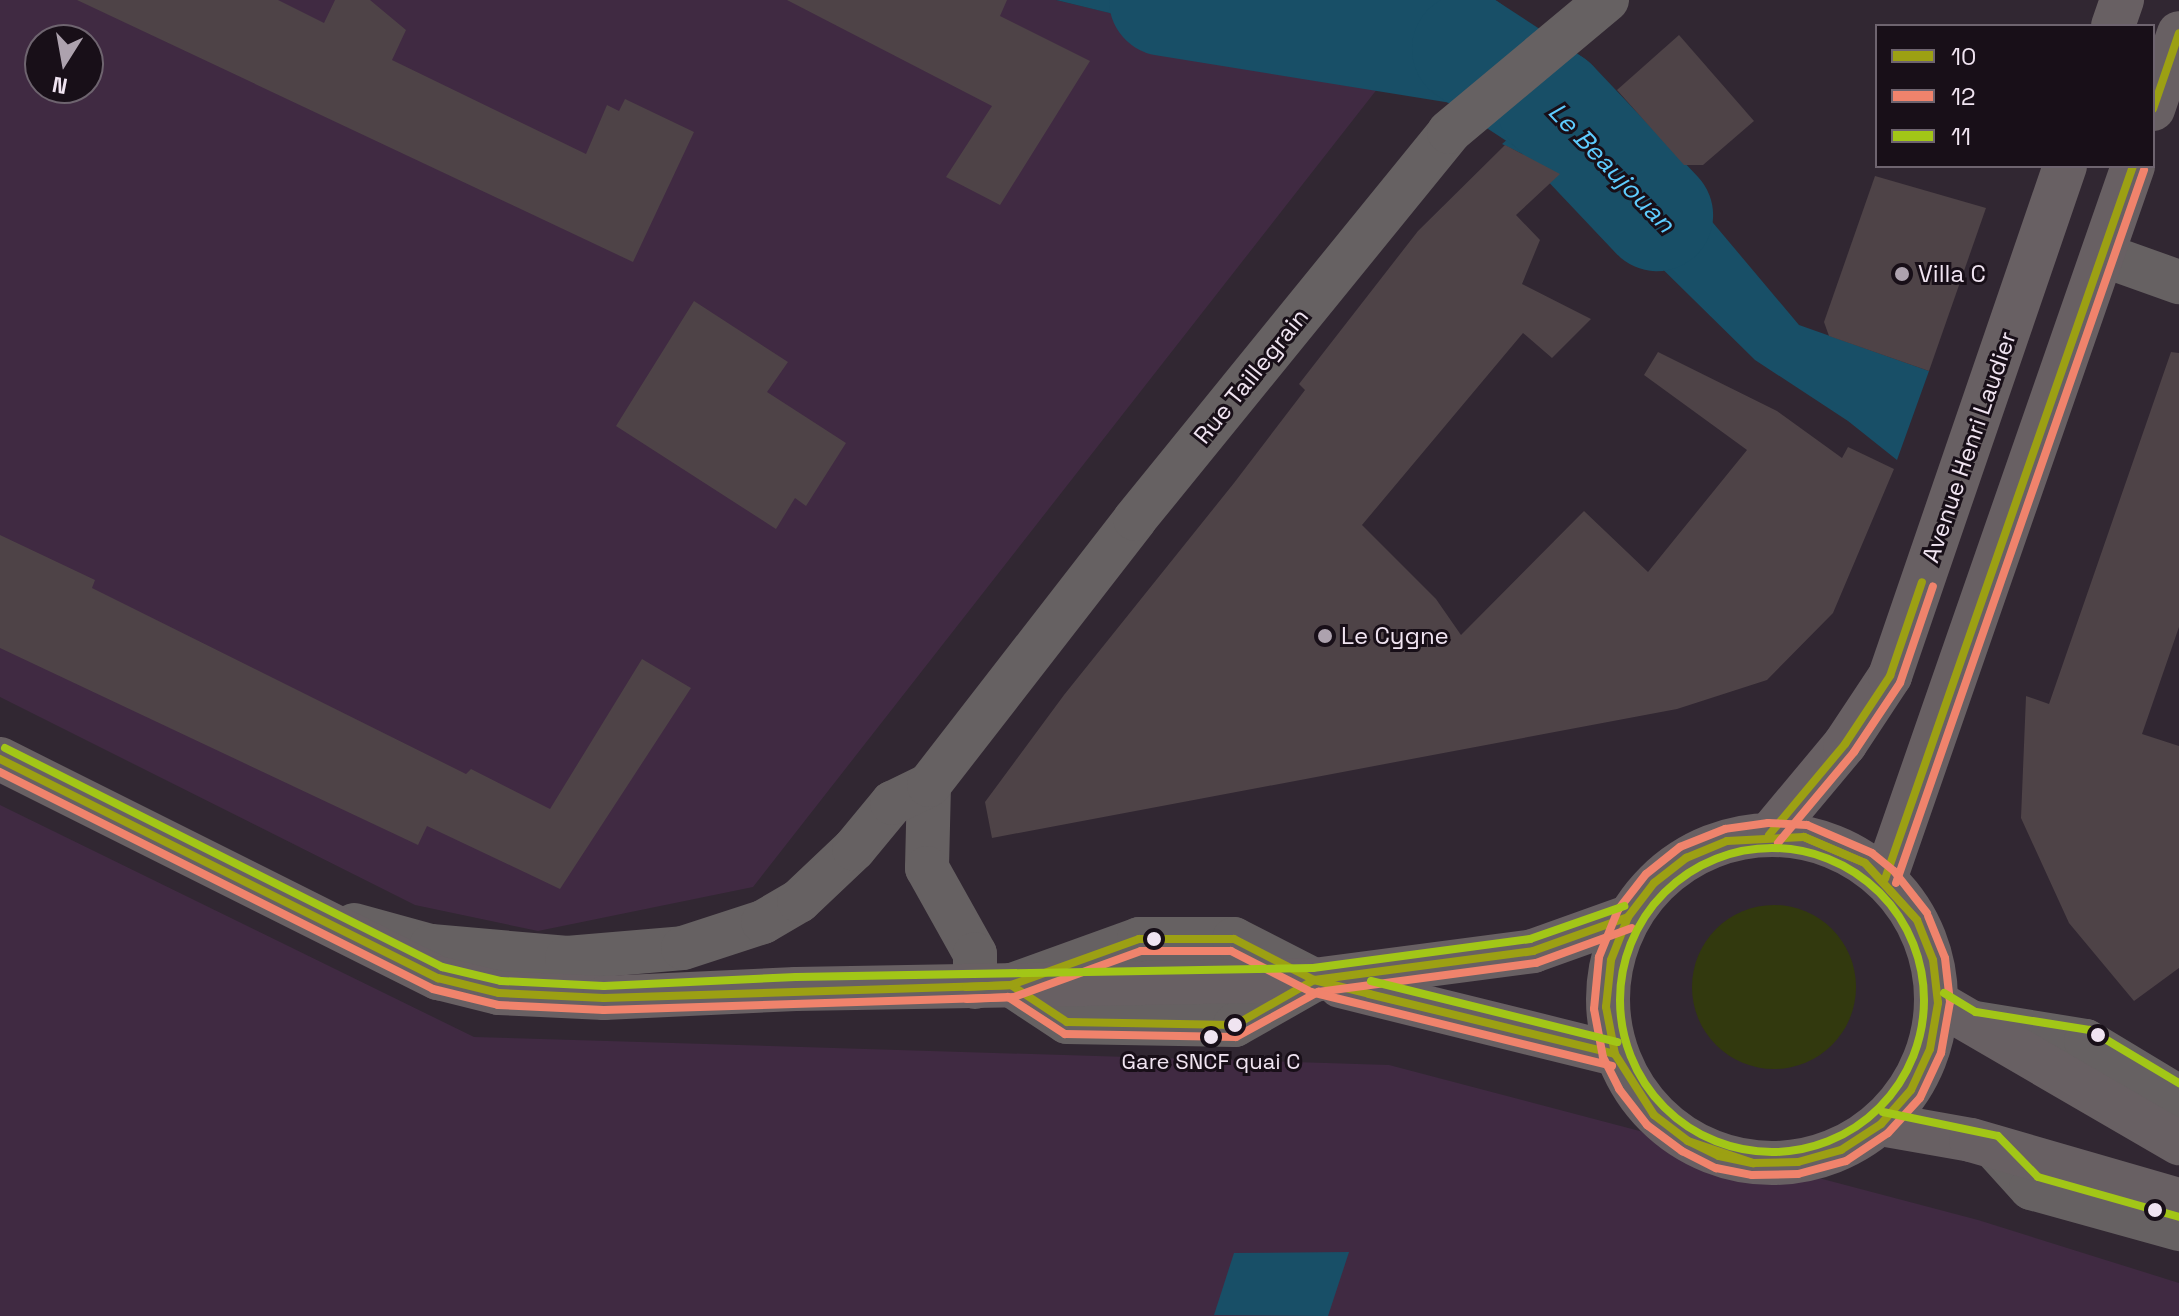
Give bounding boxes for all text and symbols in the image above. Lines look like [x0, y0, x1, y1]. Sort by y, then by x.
north arrow [24, 24, 104, 104]
legend [1875, 24, 2155, 168]
text: 10 [1951, 41, 1976, 72]
text: N [50, 70, 70, 101]
text: 12 [1951, 81, 1976, 112]
water label: Le Beaujouan [1541, 97, 1681, 239]
text: 11 [1951, 121, 1971, 152]
place label: Villa C [1918, 260, 1986, 288]
marker: Villa C [1893, 265, 1911, 283]
street label: Rue Taillegrain [1187, 302, 1315, 450]
street label: Avenue Henri Laudier [1916, 328, 2022, 566]
place label: Le Cygne [1341, 622, 1449, 650]
marker: Le Cygne [1316, 627, 1334, 645]
unlabelled marker [1146, 931, 1162, 947]
unlabelled marker [1227, 1017, 1243, 1033]
unlabelled marker [2090, 1027, 2106, 1043]
marker: Gare SNCF quai C [1203, 1029, 1219, 1045]
place label: Gare SNCF quai C [1122, 1049, 1300, 1075]
unlabelled marker [2147, 1202, 2163, 1218]

